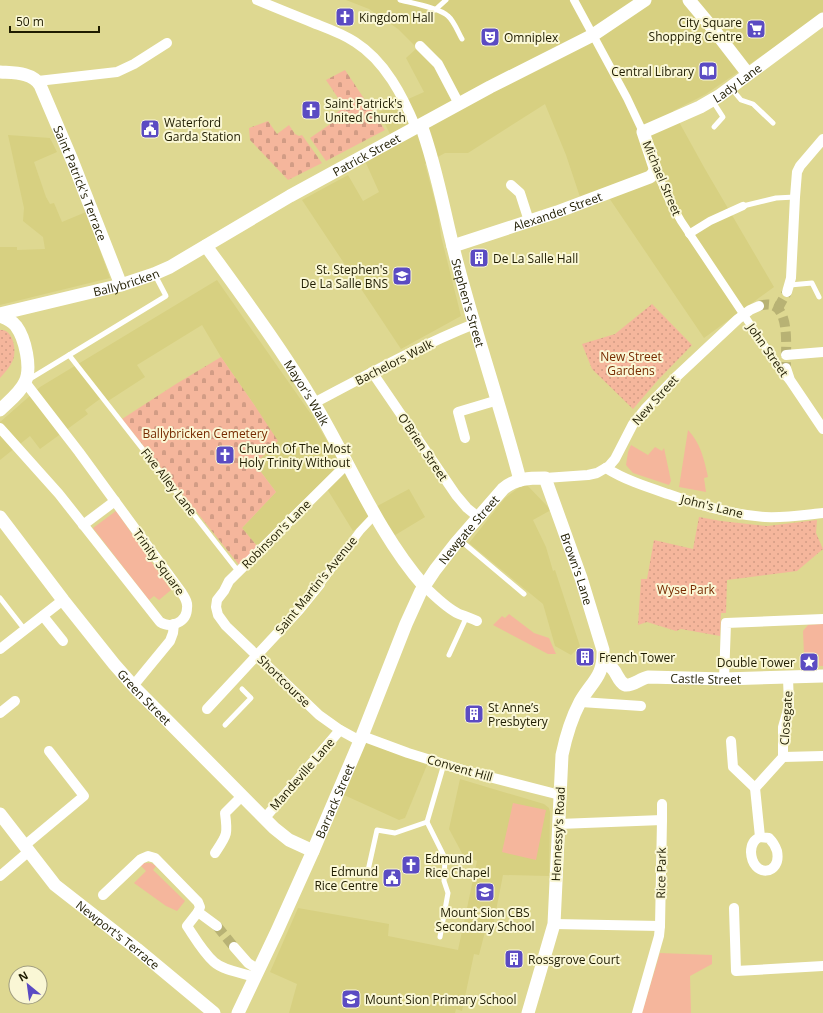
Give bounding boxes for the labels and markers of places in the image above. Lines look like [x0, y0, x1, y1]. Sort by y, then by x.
church icon: Kingdom Hall [334, 6, 356, 28]
place label: Kingdom Hall [359, 9, 434, 26]
place label: City Square Shopping Centre [649, 14, 742, 45]
supermarket icon: City Square Shopping Centre [745, 18, 767, 40]
theatre icon: Omniplex [479, 26, 501, 48]
place label: Omniplex [504, 29, 559, 46]
library icon: Central Library [697, 60, 719, 82]
place label: Central Library [611, 63, 695, 80]
place label: Saint Patrick's United Church [325, 95, 406, 126]
church icon: Saint Patrick's United Church [300, 99, 322, 121]
place label: Waterford Garda Station [164, 114, 241, 145]
public building icon: Waterford Garda Station [139, 118, 161, 140]
building icon: De La Salle Hall [468, 247, 490, 269]
place label: De La Salle Hall [493, 250, 578, 267]
place label: St. Stephen's De La Salle BNS [301, 261, 388, 292]
school or university icon: St. Stephen's De La Salle BNS [391, 265, 413, 287]
place label: Church Of The Most Holy Trinity Without [239, 440, 351, 471]
church icon: Church Of The Most Holy Trinity Without [214, 444, 236, 466]
building icon: French Tower [574, 646, 596, 668]
place label: French Tower [599, 649, 675, 666]
place icon: Double Tower [798, 651, 820, 673]
place label: Double Tower [717, 654, 795, 671]
place label: St Anne’s Presbytery [488, 699, 549, 730]
building icon: St Anne’s Presbytery [463, 703, 485, 725]
place label: Edmund Rice Chapel [425, 850, 490, 881]
church icon: Edmund Rice Chapel [400, 854, 422, 876]
place label: Edmund Rice Centre [314, 863, 378, 894]
public building icon: Edmund Rice Centre [381, 867, 403, 889]
school or university icon: Mount Sion CBS Secondary School [474, 881, 496, 903]
place label: Mount Sion CBS Secondary School [436, 904, 534, 935]
building icon: Rossgrove Court [503, 948, 525, 970]
place label: Rossgrove Court [528, 951, 620, 968]
school or university icon: Mount Sion Primary School [340, 988, 362, 1010]
place label: Mount Sion Primary School [365, 991, 517, 1008]

